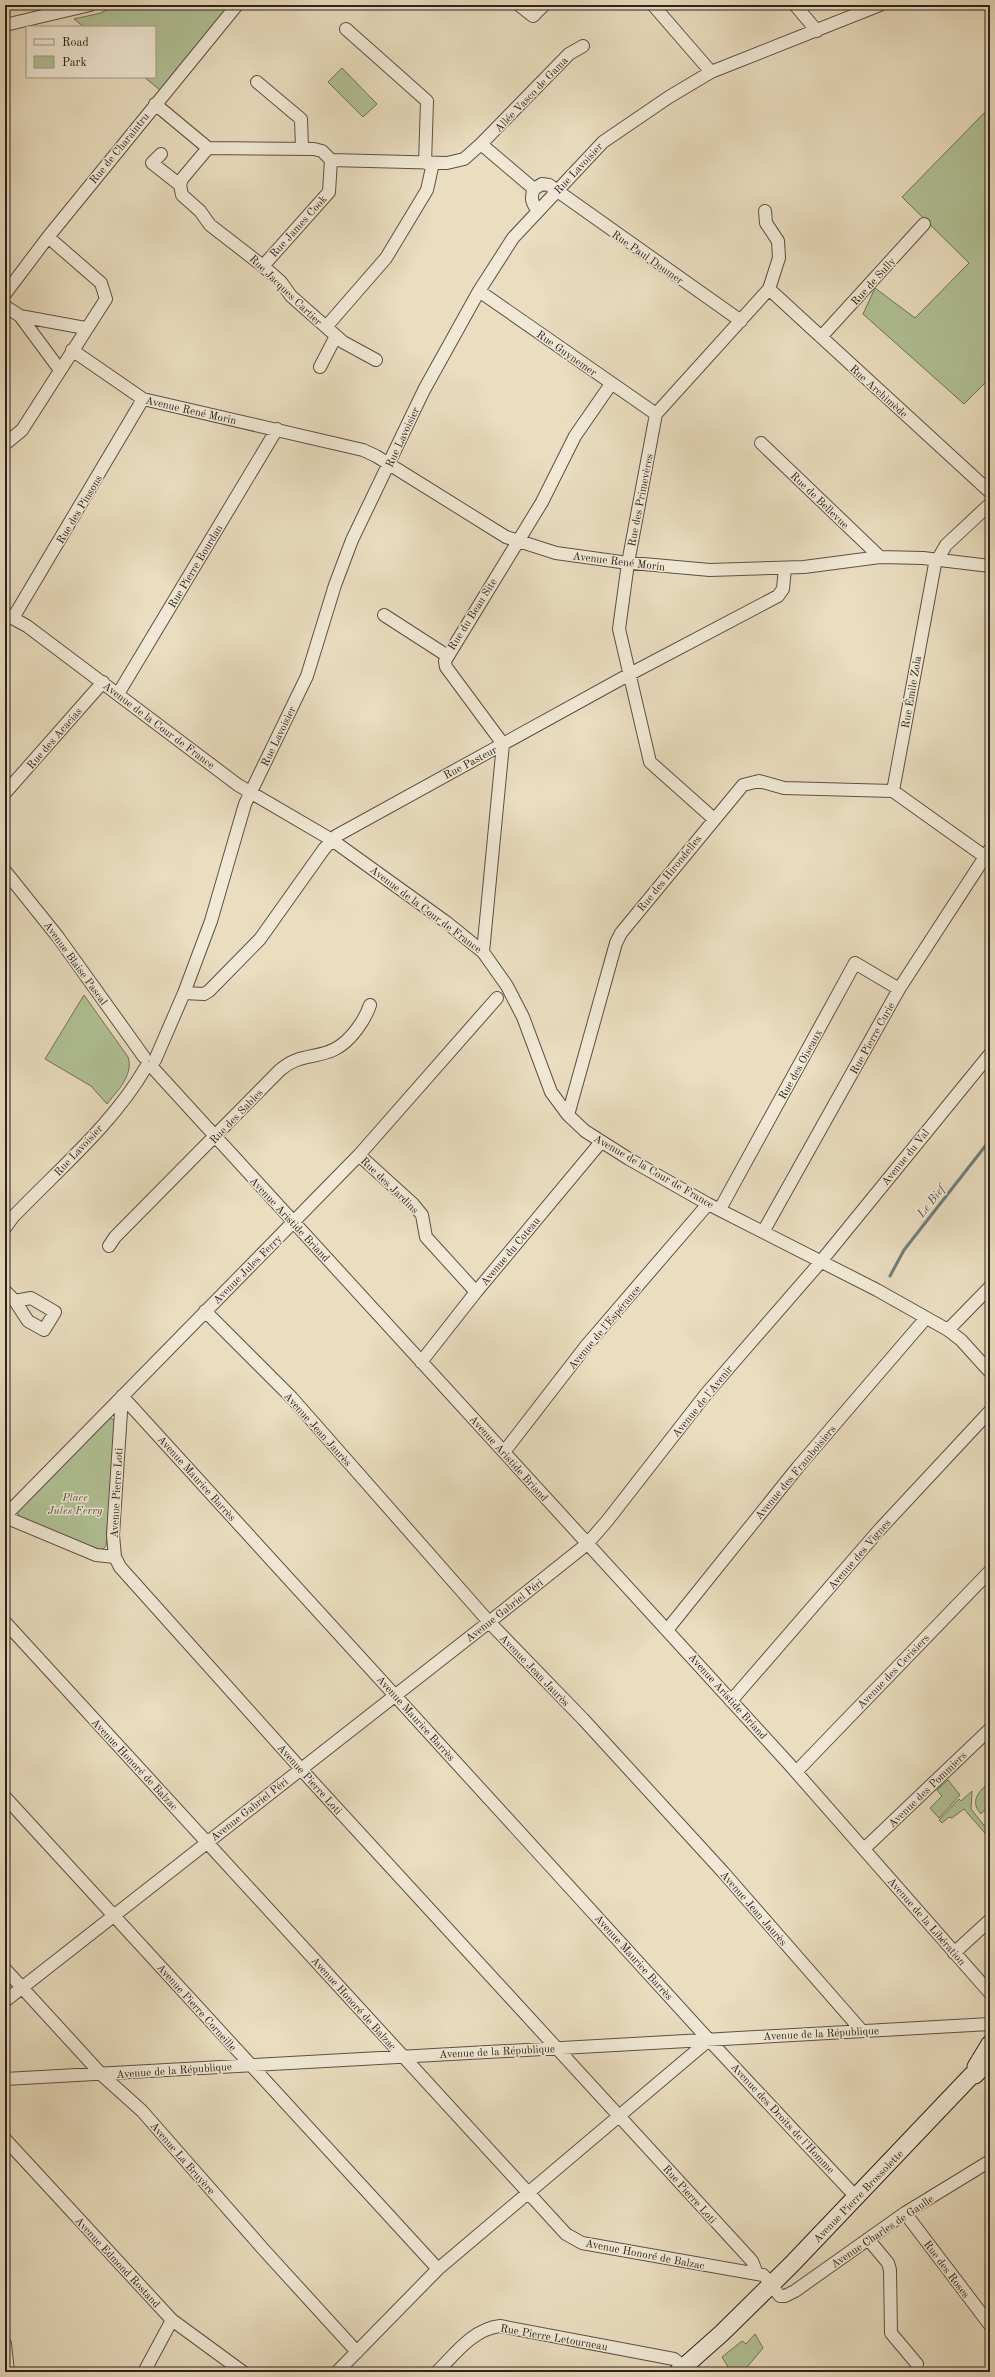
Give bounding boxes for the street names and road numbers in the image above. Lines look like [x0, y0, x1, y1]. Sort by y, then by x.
street label: Allée Vasco de Gama [493, 55, 571, 135]
street label: Rue de Charaintru [88, 111, 152, 186]
street label: Rue Lavoisier [553, 141, 606, 197]
street label: Rue James Cook [269, 194, 330, 260]
street label: Rue Paul Doumer [609, 229, 685, 287]
street label: Rue Jacques Cartier [247, 254, 324, 329]
street label: Rue de Sully [850, 256, 898, 308]
street label: Rue Guynemer [534, 329, 599, 379]
street label: Rue Archimède [847, 364, 909, 421]
street label: Avenue René Morin [144, 396, 237, 427]
street label: Rue Lavoisier [385, 405, 422, 470]
street label: Rue des Primevères [627, 453, 656, 548]
street label: Rue de Bellevue [788, 471, 850, 531]
street label: Rue des Pinsons [56, 473, 105, 546]
street label: Rue Pierre Bourdan [167, 523, 226, 610]
street label: Avenue René Morin [572, 551, 666, 574]
street label: Rue du Beau Site [447, 577, 500, 653]
street label: Rue Émile Zola [899, 654, 924, 729]
street label: Avenue de la Cour de France [100, 681, 216, 772]
street label: Rue Lavoisier [260, 704, 299, 768]
street label: Rue des Acacias [26, 706, 85, 772]
street label: Rue Pasteur [442, 745, 499, 782]
street label: Rue des Hirondelles [636, 834, 704, 914]
street label: Avenue de la Cour de France [367, 865, 483, 956]
street label: Avenue Blaise Pascal [41, 920, 109, 1008]
street label: Rue Pierre Curie [849, 1001, 898, 1077]
street label: Rue des Oiseaux [778, 1028, 825, 1102]
street label: Rue des Sables [208, 1087, 266, 1146]
street label: Rue Lavoisier [53, 1123, 106, 1179]
street label: Avenue du Val [880, 1128, 932, 1188]
street label: Avenue de la Cour de France [591, 1133, 715, 1211]
street label: Rue des Jardins [358, 1156, 420, 1217]
street label: Avenue Aristide Briand [247, 1175, 331, 1265]
street label: Avenue du Coteau [479, 1215, 543, 1288]
street label: Avenue Jules Ferry [212, 1233, 285, 1307]
street label: Avenue de l'Espérance [567, 1284, 644, 1372]
street label: Avenue de l'Avenir [671, 1364, 736, 1440]
street label: Avenue Jean Jaurès [281, 1391, 353, 1469]
street label: Avenue Aristide Briand [466, 1414, 549, 1504]
street label: Avenue des Framboisiers [754, 1424, 839, 1522]
street label: Avenue Maurice Barrès [155, 1434, 237, 1524]
street label: Avenue Pierre Loti [110, 1448, 125, 1538]
street label: Avenue des Vignes [827, 1517, 894, 1592]
street label: Avenue Gabriel Péri [464, 1578, 546, 1645]
street label: Avenue Jean Jaurès [497, 1633, 571, 1709]
street label: Avenue des Cerisiers [856, 1633, 932, 1711]
street label: Avenue Aristide Briand [685, 1652, 768, 1742]
street label: Avenue Maurice Barrès [374, 1674, 456, 1764]
street label: Avenue Honoré de Balzac [89, 1717, 179, 1813]
street label: Avenue Pierre Loti [275, 1743, 343, 1817]
street label: Avenue des Pommiers [887, 1750, 969, 1830]
street label: Avenue Gabriel Péri [209, 1777, 291, 1844]
street label: Avenue Jean Jaurès [718, 1870, 788, 1949]
street label: Avenue de la Libération [885, 1876, 967, 1968]
street label: Avenue Maurice Barrès [592, 1913, 674, 2003]
street label: Avenue Honoré de Balzac [308, 1955, 398, 2053]
street label: Avenue Pierre Corneille [154, 1962, 238, 2054]
street label: Avenue de la République [763, 2026, 879, 2043]
street label: Avenue de la République [439, 2044, 555, 2061]
street label: Avenue de la République [116, 2062, 232, 2081]
street label: Avenue des Droits de l'Homme [728, 2062, 836, 2176]
street label: Avenue La Bruyère [147, 2121, 216, 2197]
street label: Avenue Pierre Brossolette [812, 2149, 906, 2245]
street label: Rue Pierre Loti [660, 2164, 718, 2226]
street label: Avenue Charles de Gaulle [829, 2194, 936, 2271]
street label: Avenue Edmond Rostand [72, 2216, 162, 2311]
street label: Avenue Honoré de Balzac [584, 2239, 705, 2272]
street label: Rue des Roses [921, 2239, 971, 2301]
street label: Rue Pierre Letourneau [499, 2324, 608, 2353]

